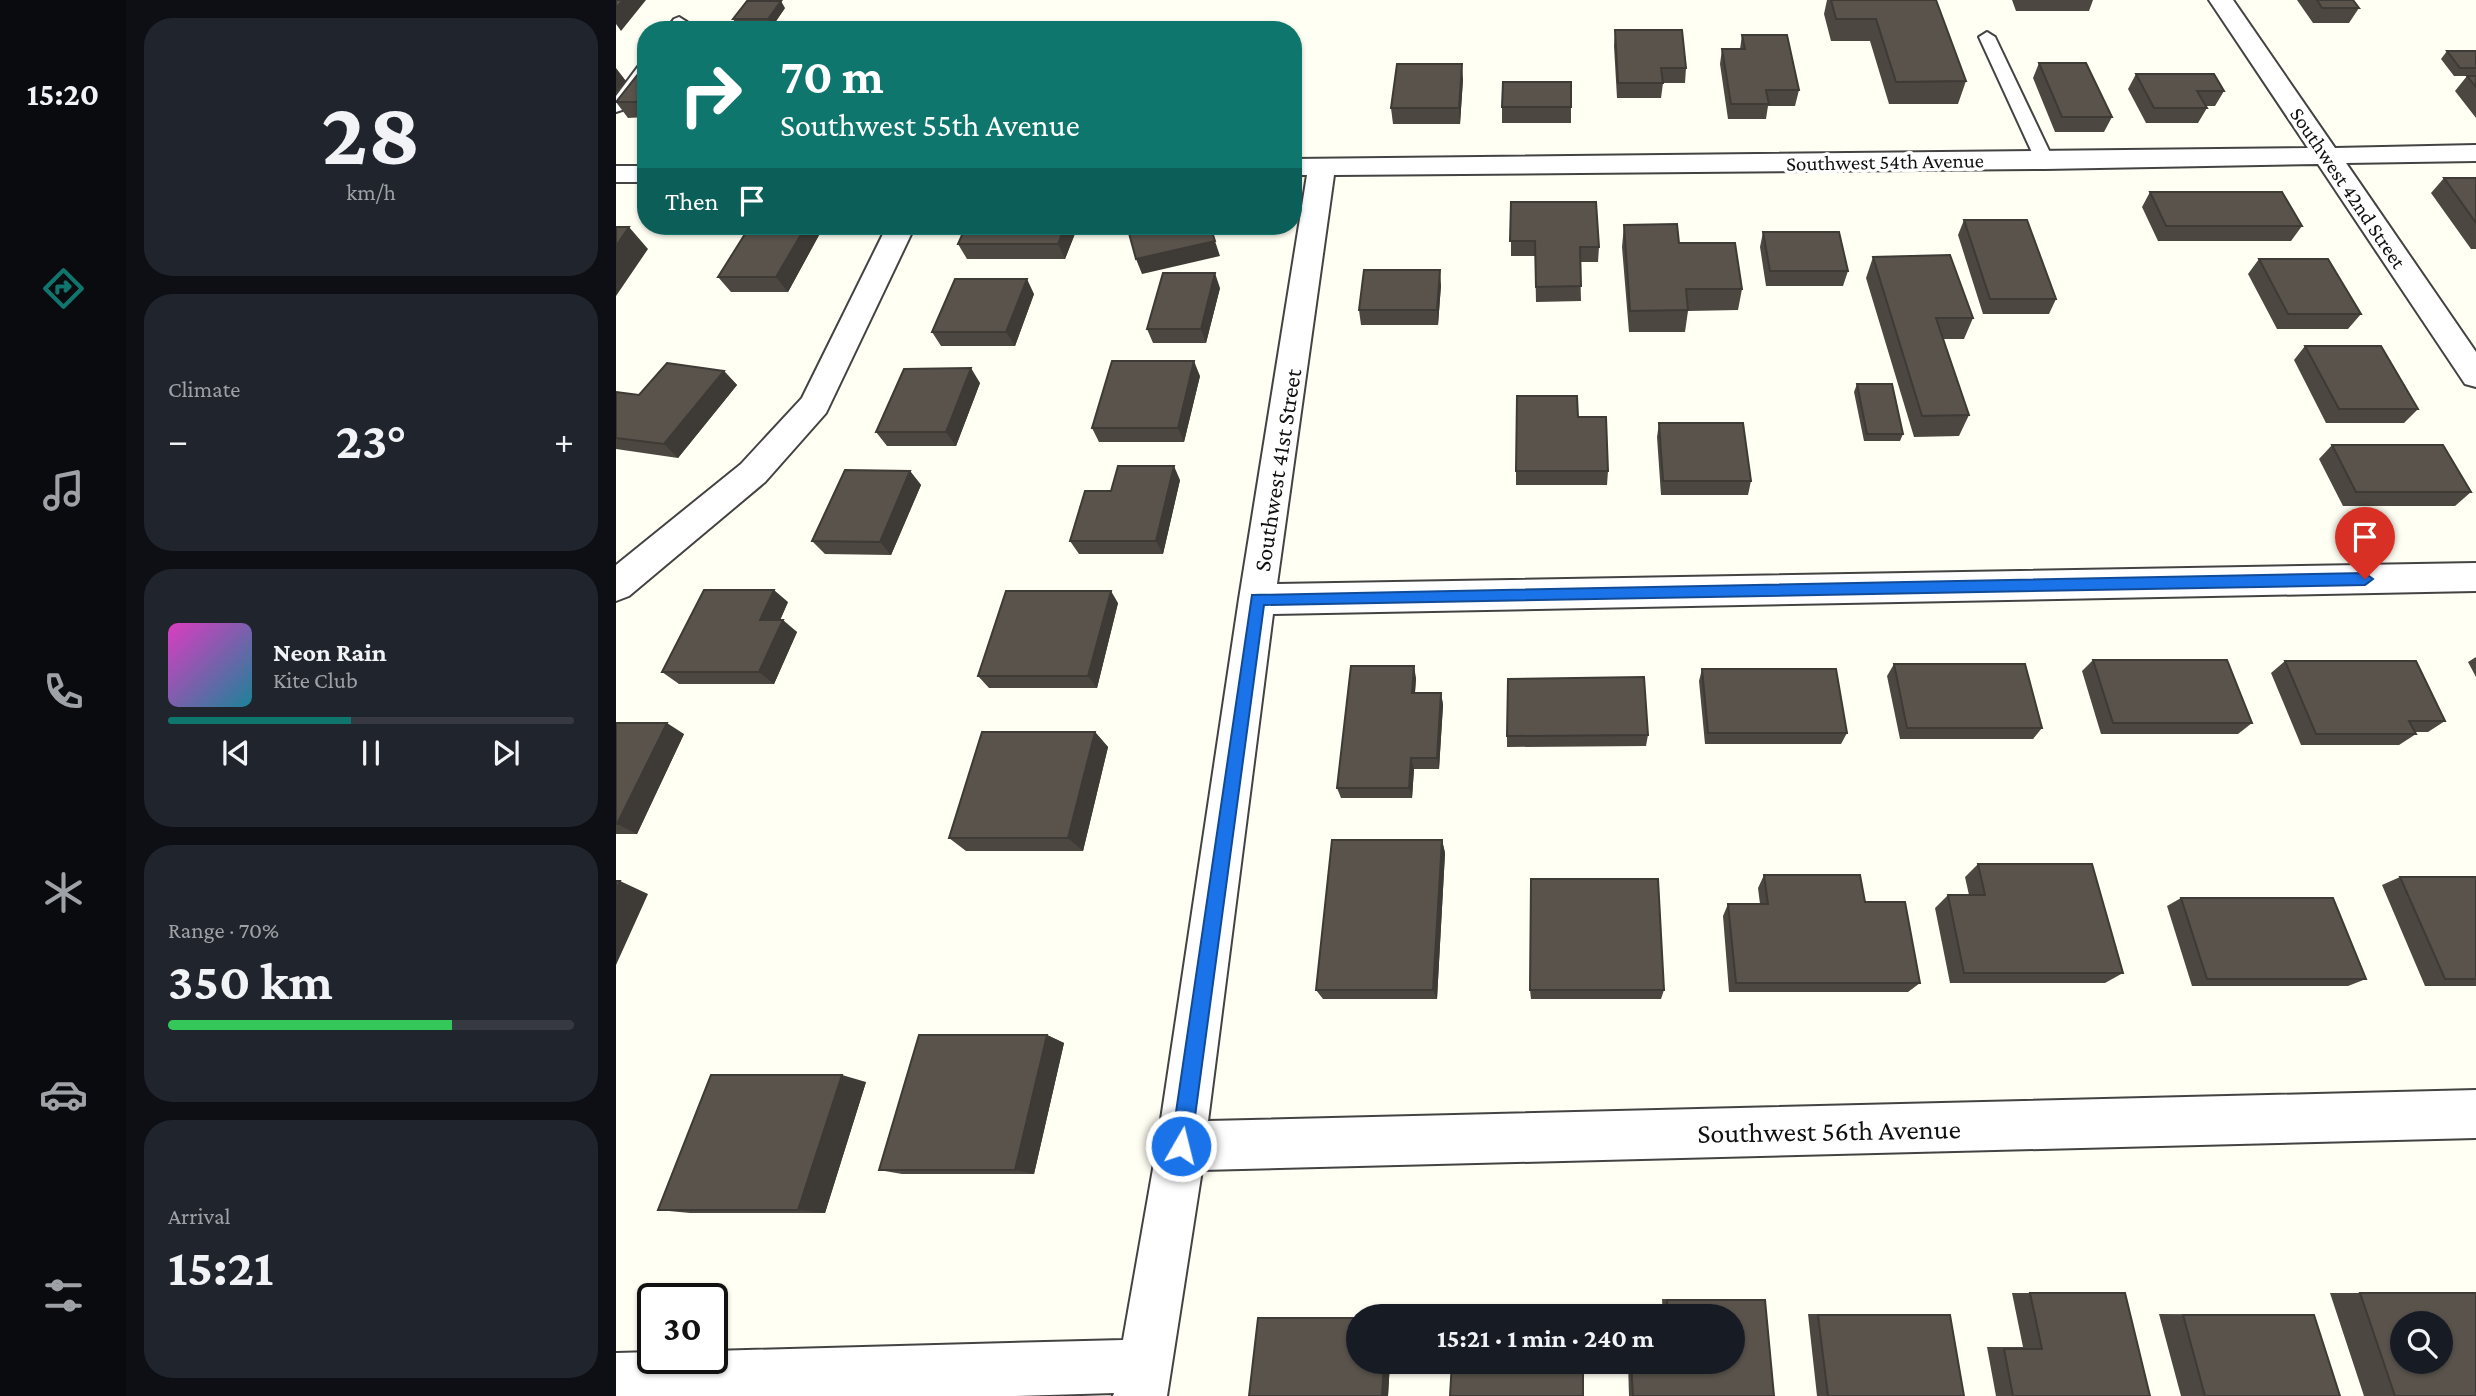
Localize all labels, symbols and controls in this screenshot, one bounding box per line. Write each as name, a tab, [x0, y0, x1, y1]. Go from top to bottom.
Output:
icon: right	[665, 49, 756, 140]
text: 70 m	[780, 49, 884, 104]
text: 15:20	[27, 76, 99, 112]
text: 28	[321, 82, 421, 184]
street label: Southwest 42nd Street	[2285, 103, 2411, 274]
text: Southwest 55th Avenue	[780, 107, 1080, 143]
street label: Southwest 54th Avenue	[1786, 148, 1984, 176]
text: km/h	[346, 179, 396, 205]
icon: arrive	[733, 182, 771, 220]
text: Then	[665, 187, 719, 216]
icon: directions	[39, 264, 88, 313]
street label: Southwest 41st Street	[1248, 366, 1307, 573]
text: Climate	[168, 376, 240, 402]
text: 23°	[335, 411, 407, 469]
text: −	[168, 419, 188, 461]
text: +	[554, 419, 574, 461]
icon: music	[39, 466, 88, 515]
pin	[2335, 507, 2395, 579]
icon: arrive	[2346, 518, 2384, 556]
text: Neon Rain	[273, 638, 387, 667]
icon: phone	[39, 667, 88, 716]
text: Kite Club	[273, 667, 358, 693]
icon: previous	[217, 734, 255, 772]
icon: pause	[352, 734, 390, 772]
icon: next	[487, 734, 525, 772]
icon: climate	[39, 868, 88, 917]
text: Range · 70%	[168, 917, 279, 943]
text: 350 km	[168, 952, 333, 1010]
icon: car	[39, 1070, 88, 1119]
position arrow	[1144, 1109, 1218, 1183]
street label: Southwest 56th Avenue	[1697, 1113, 1961, 1149]
text: Arrival	[168, 1203, 231, 1229]
text: 15:21	[168, 1238, 273, 1296]
icon: filters	[39, 1271, 88, 1320]
speed limit sign: 30	[637, 1283, 728, 1374]
map controls	[2390, 1311, 2453, 1374]
button: search	[2390, 1311, 2453, 1374]
text: 15:21 · 1 min · 240 m	[1437, 1324, 1654, 1353]

